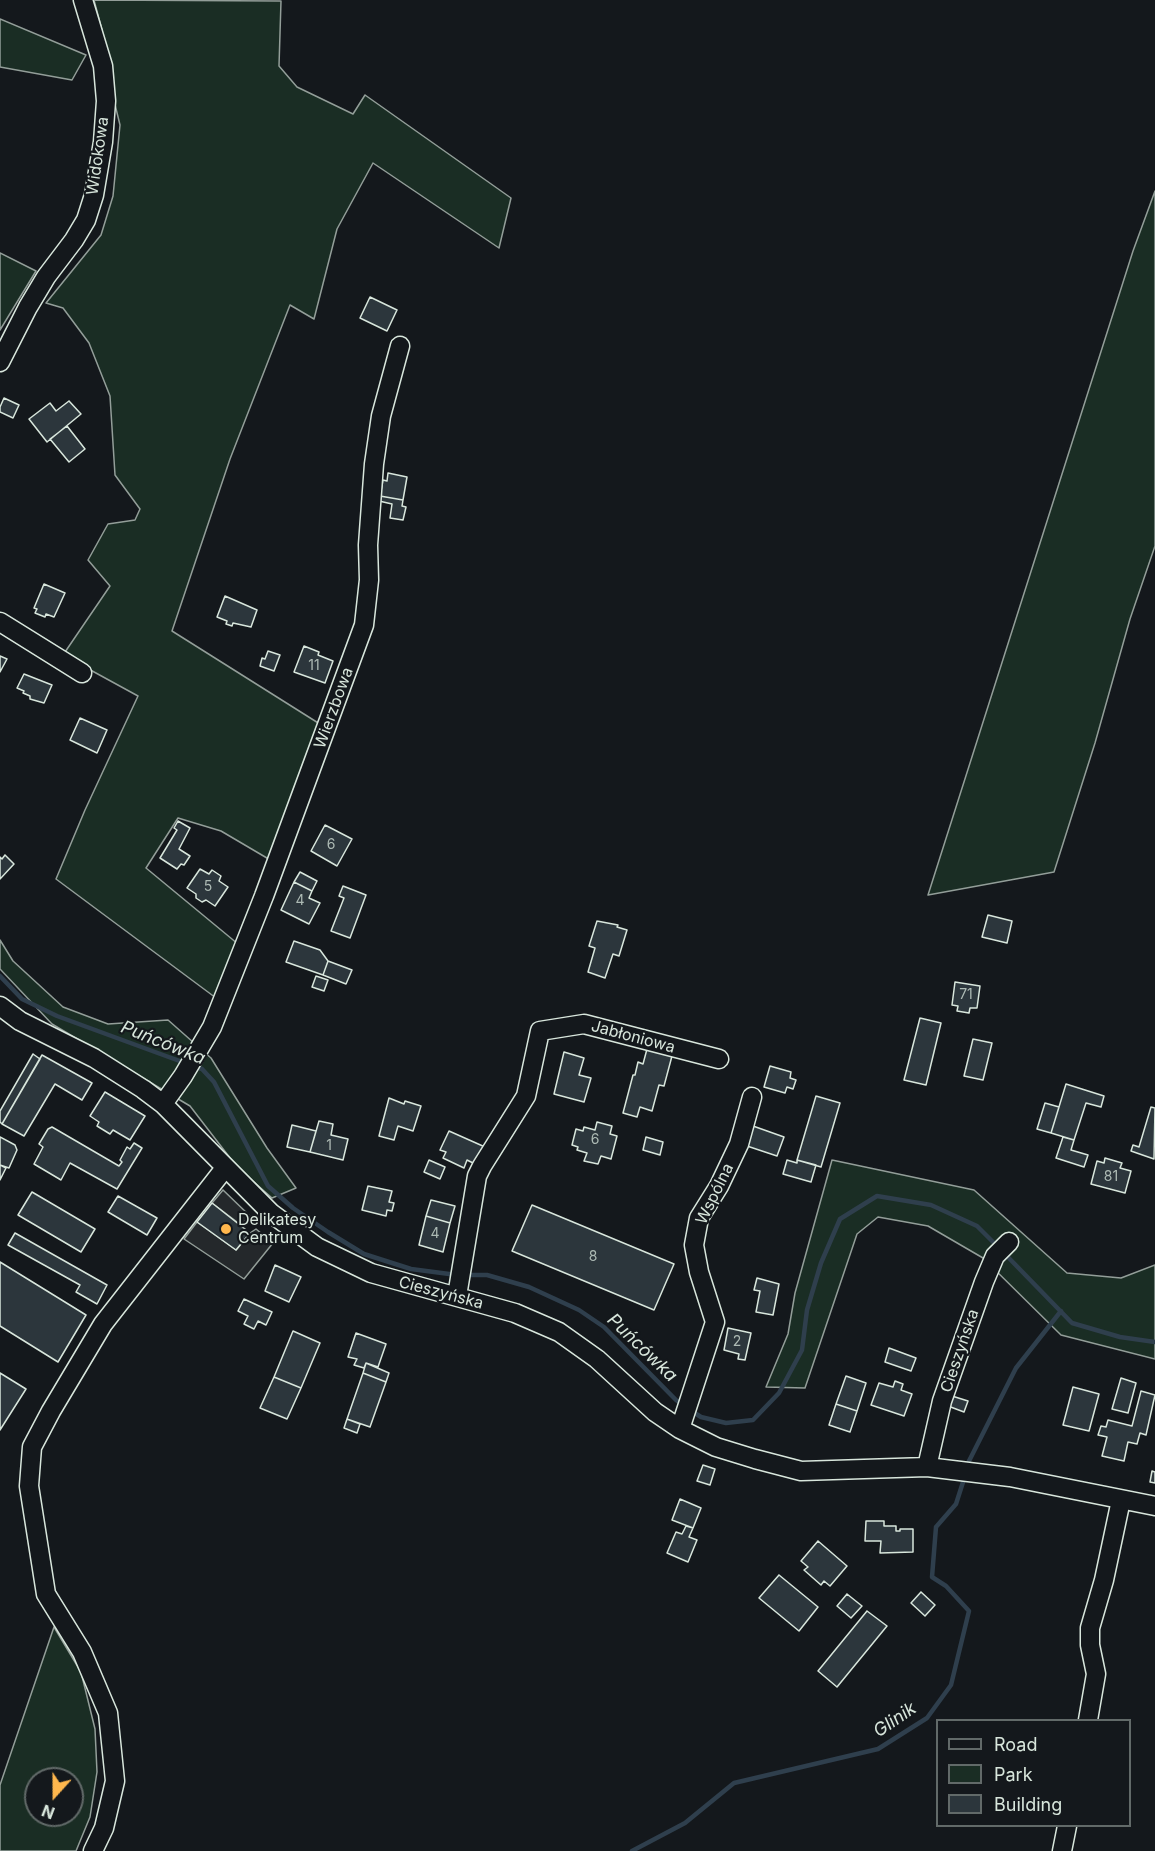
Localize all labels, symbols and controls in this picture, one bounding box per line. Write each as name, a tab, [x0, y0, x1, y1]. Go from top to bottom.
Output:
street label: Widokowa	[83, 116, 113, 196]
house number: 11	[308, 658, 320, 674]
street label: Wierzbowa	[310, 665, 358, 751]
house number: 6	[327, 837, 335, 853]
house number: 5	[204, 879, 212, 895]
house number: 4	[295, 893, 305, 909]
house number: 71	[959, 987, 973, 1003]
water label: Puńcówka	[118, 1016, 208, 1070]
street label: Jabłoniowa	[589, 1017, 677, 1057]
house number: 6	[591, 1132, 599, 1148]
house number: 1	[326, 1138, 332, 1154]
street label: Wspólna	[692, 1160, 738, 1228]
house number: 81	[1104, 1169, 1118, 1185]
place label: Delikatesy Centrum	[238, 1210, 316, 1248]
marker: Delikatesy Centrum	[219, 1222, 233, 1236]
house number: 4	[430, 1226, 440, 1242]
house number: 8	[589, 1249, 597, 1265]
street label: Cieszyńska	[397, 1272, 485, 1314]
street label: Cieszyńska	[937, 1307, 983, 1395]
water label: Puńcówka	[603, 1309, 681, 1387]
house number: 2	[733, 1334, 741, 1350]
water label: Glinik	[869, 1698, 921, 1742]
legend	[936, 1719, 1131, 1827]
text: Road	[994, 1734, 1037, 1755]
text: Park	[994, 1764, 1033, 1785]
north arrow	[24, 1767, 84, 1827]
text: Building	[994, 1794, 1062, 1815]
text: N	[39, 1800, 58, 1823]

